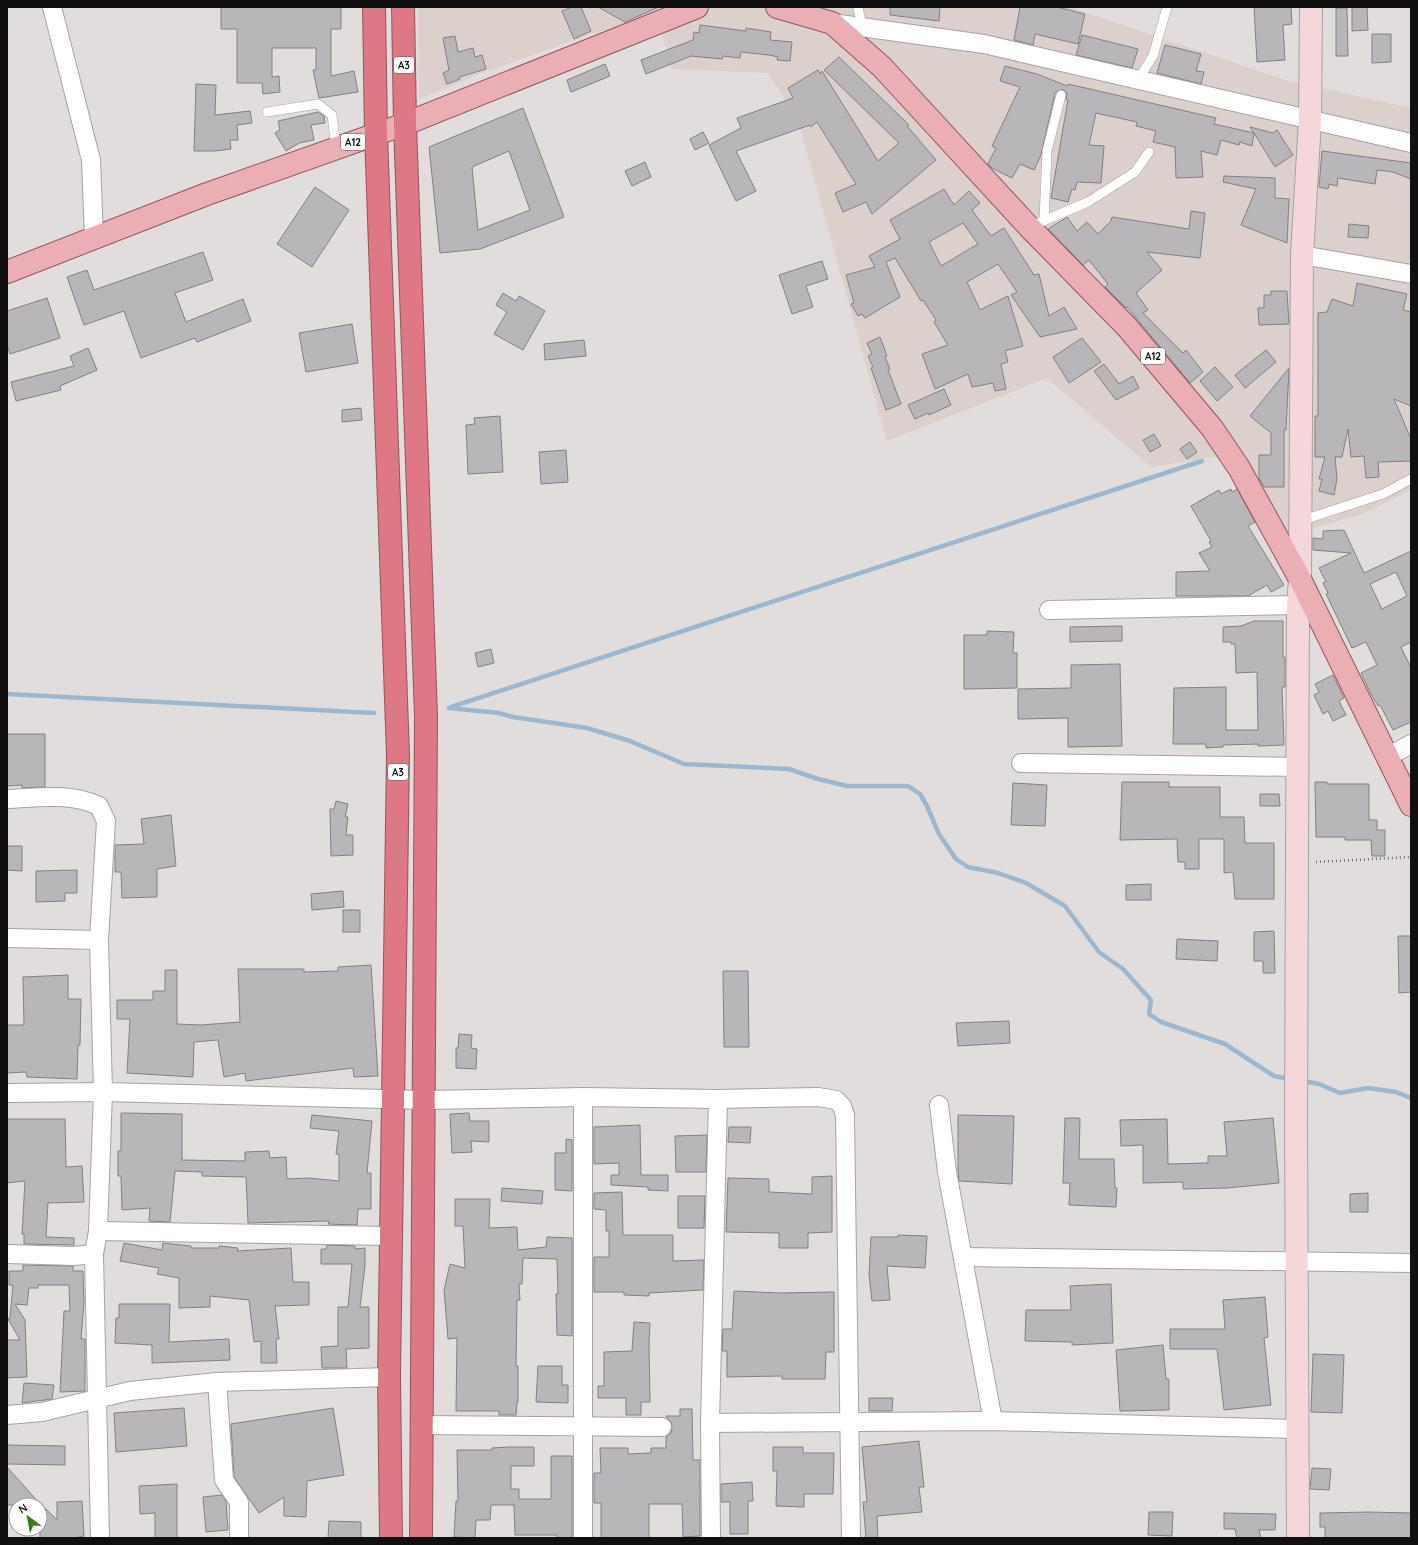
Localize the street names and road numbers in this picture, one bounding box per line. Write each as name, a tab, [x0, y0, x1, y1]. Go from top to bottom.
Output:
road number: A3	[394, 57, 414, 73]
road number: A12	[341, 134, 365, 150]
road number: A12	[1141, 348, 1165, 364]
road number: A3	[388, 764, 408, 780]

